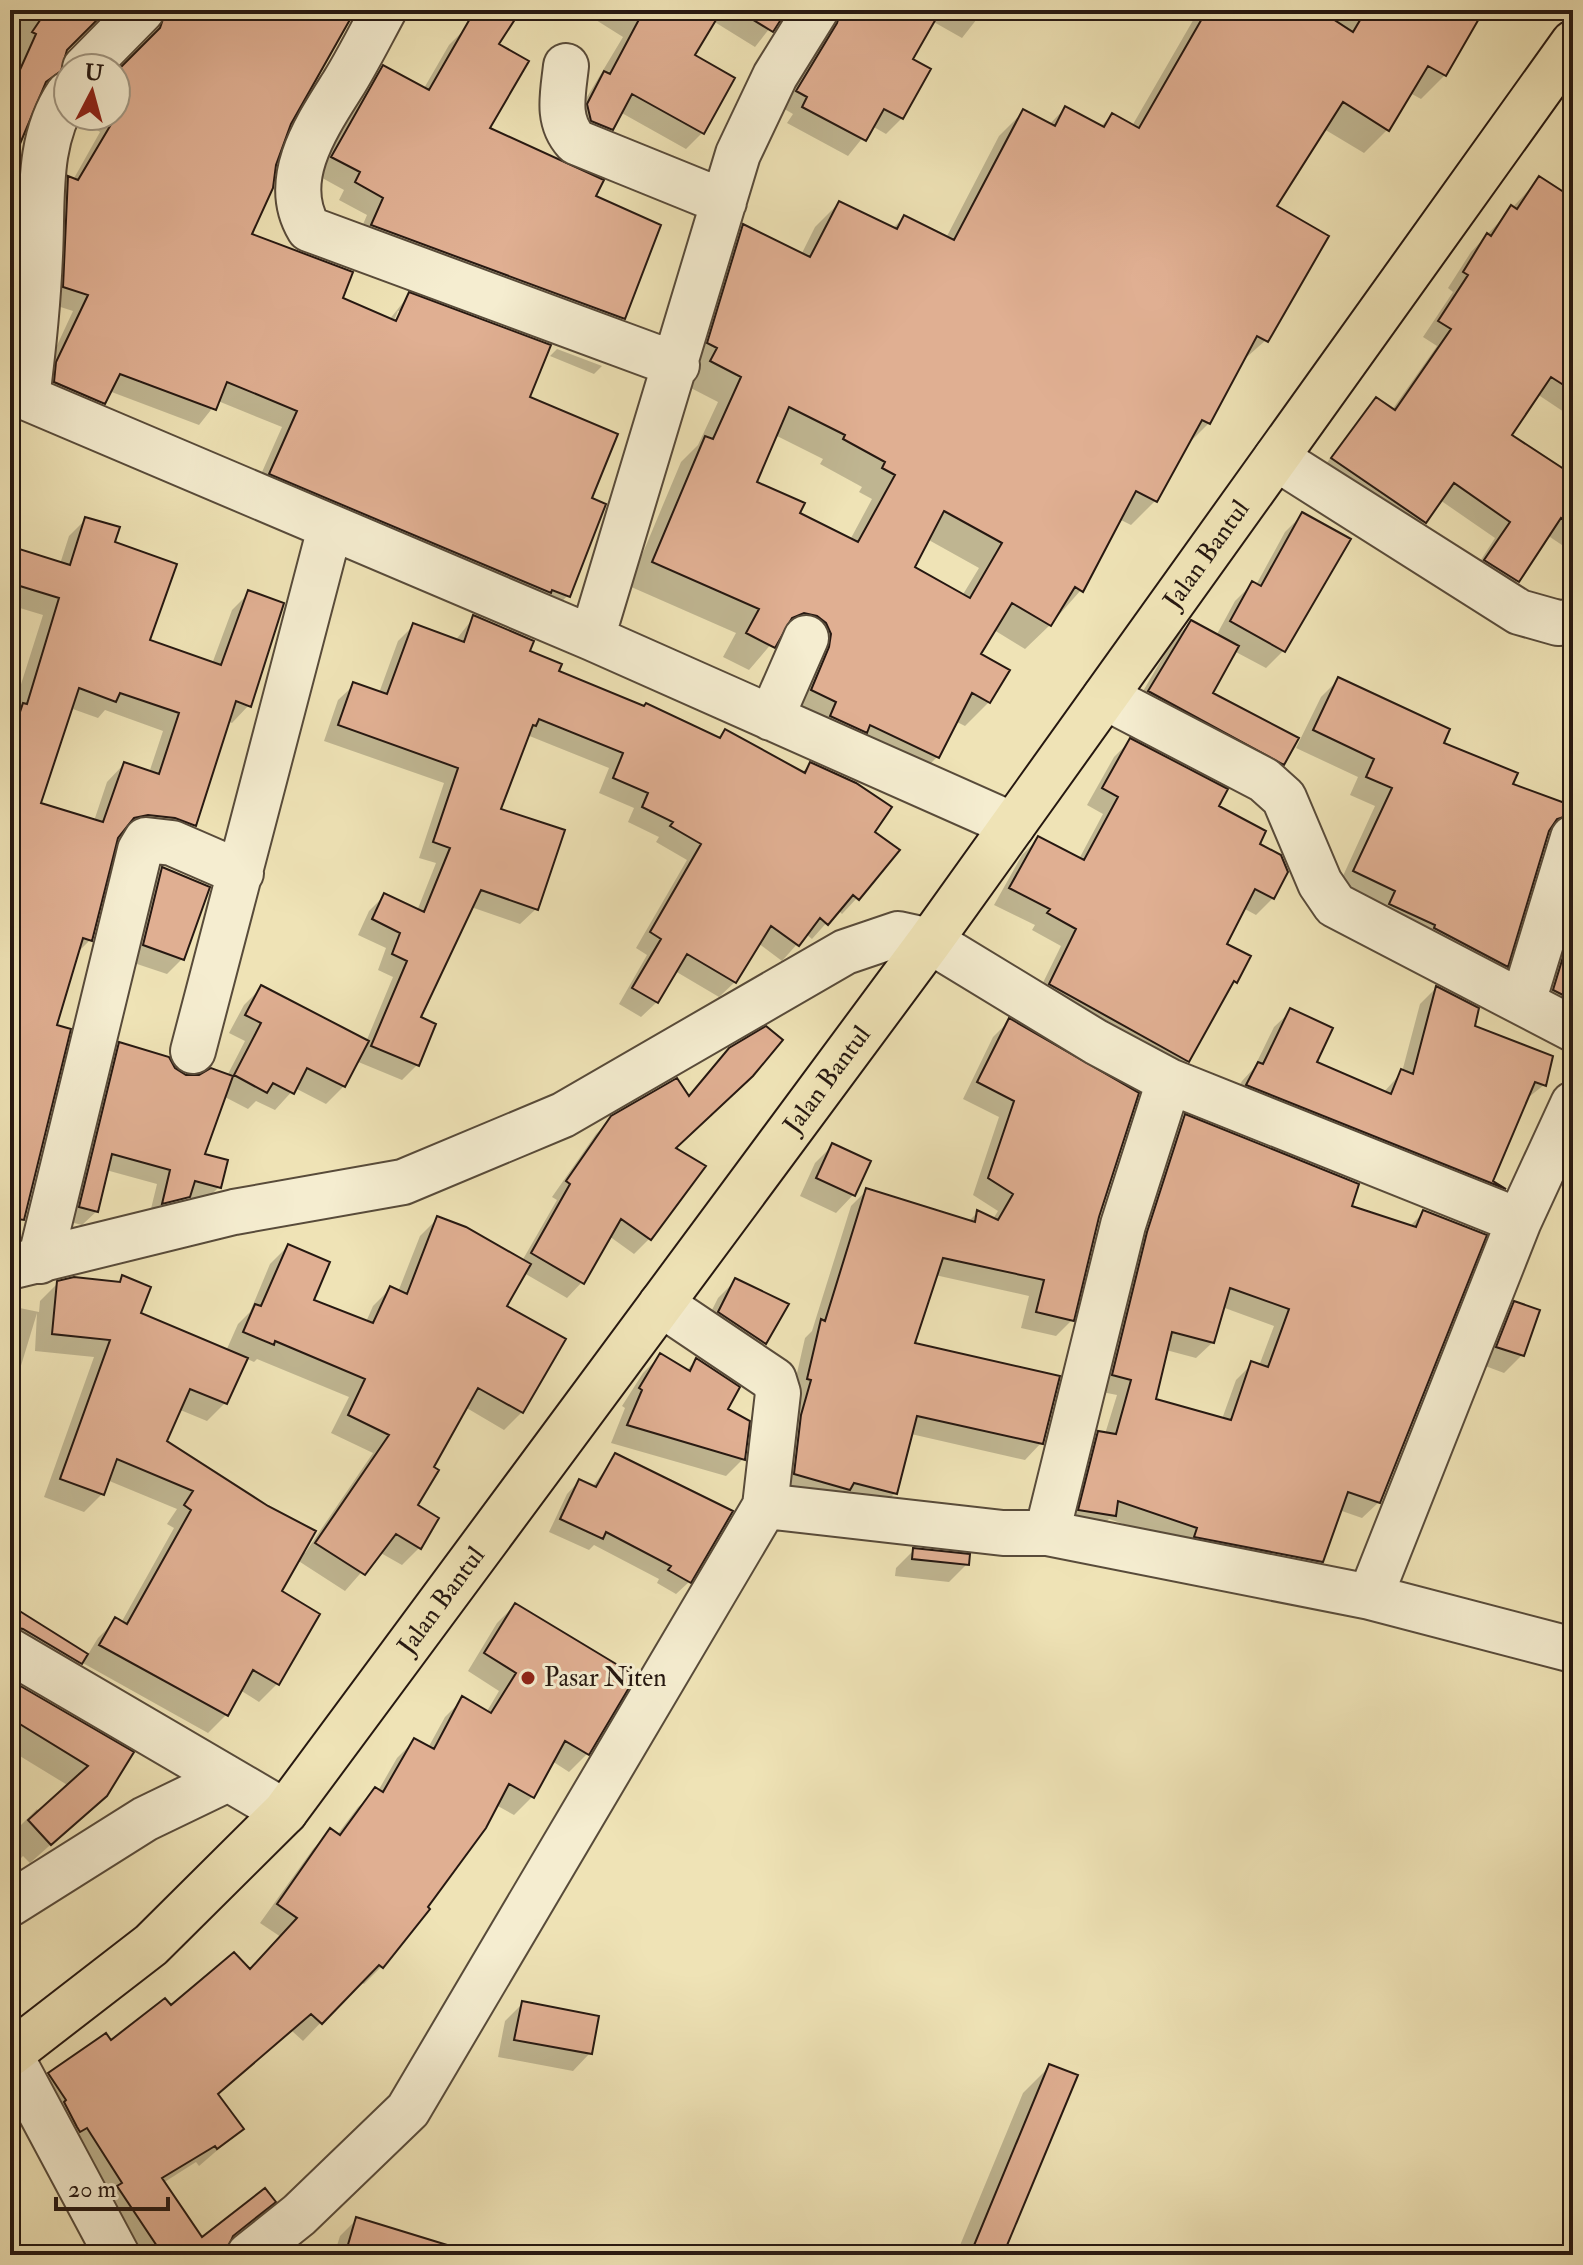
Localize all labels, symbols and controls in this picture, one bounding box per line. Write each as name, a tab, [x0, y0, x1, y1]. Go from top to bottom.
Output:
north arrow	[52, 52, 132, 132]
text: U	[83, 58, 105, 88]
street label: Jalan Bantul	[1156, 494, 1257, 616]
street label: Jalan Bantul	[776, 1019, 878, 1141]
street label: Jalan Bantul	[390, 1540, 492, 1662]
place label: Pasar Niten	[544, 1662, 667, 1694]
marker: Pasar Niten	[519, 1669, 537, 1687]
scale bar	[56, 2161, 168, 2211]
text: 20 m	[68, 2174, 117, 2205]

